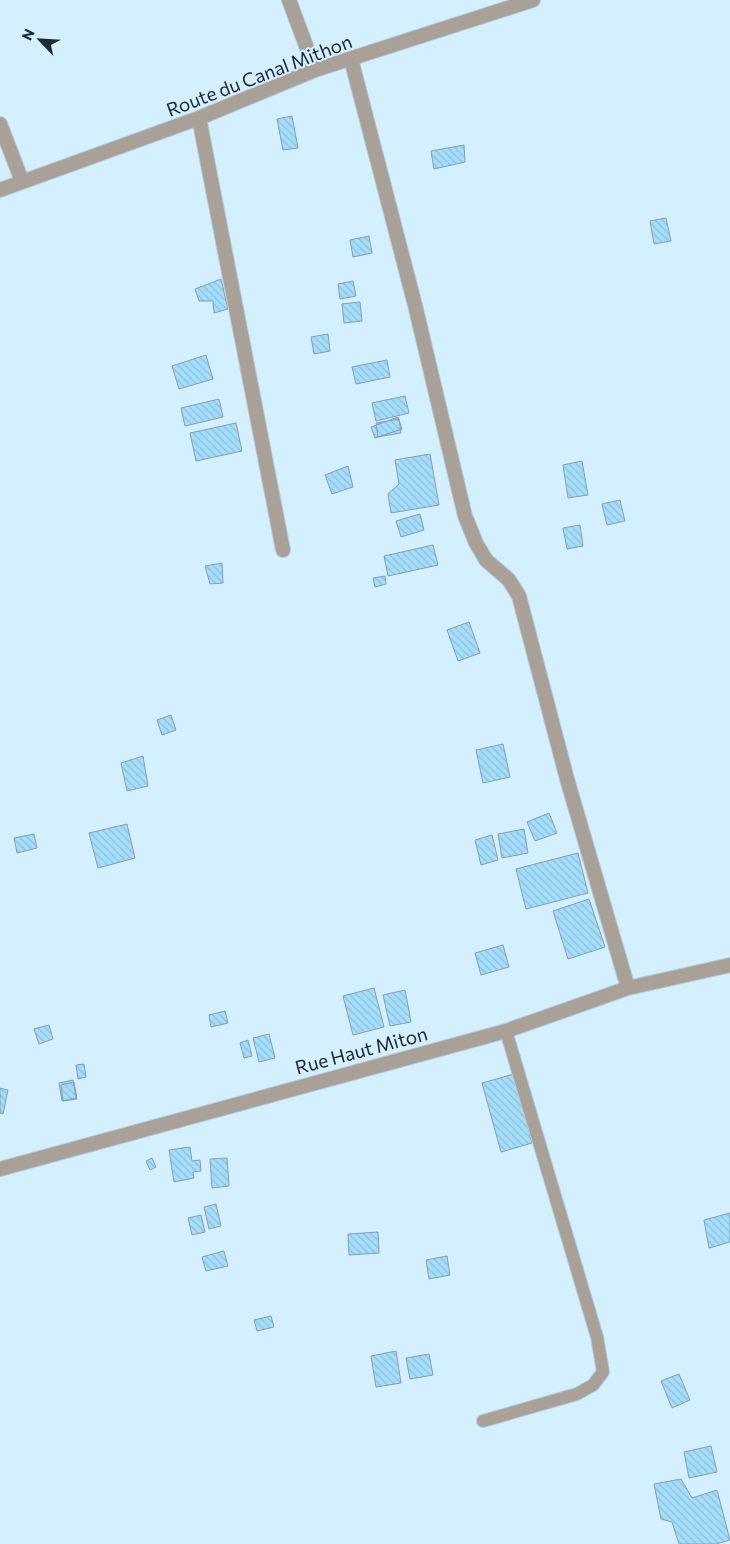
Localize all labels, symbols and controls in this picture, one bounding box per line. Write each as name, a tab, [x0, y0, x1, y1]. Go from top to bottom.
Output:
north arrow	[15, 15, 65, 65]
text: N	[18, 26, 38, 43]
street label: Route du Canal Mithon	[163, 29, 355, 121]
street label: Rue Haut Miton	[292, 1021, 430, 1079]

